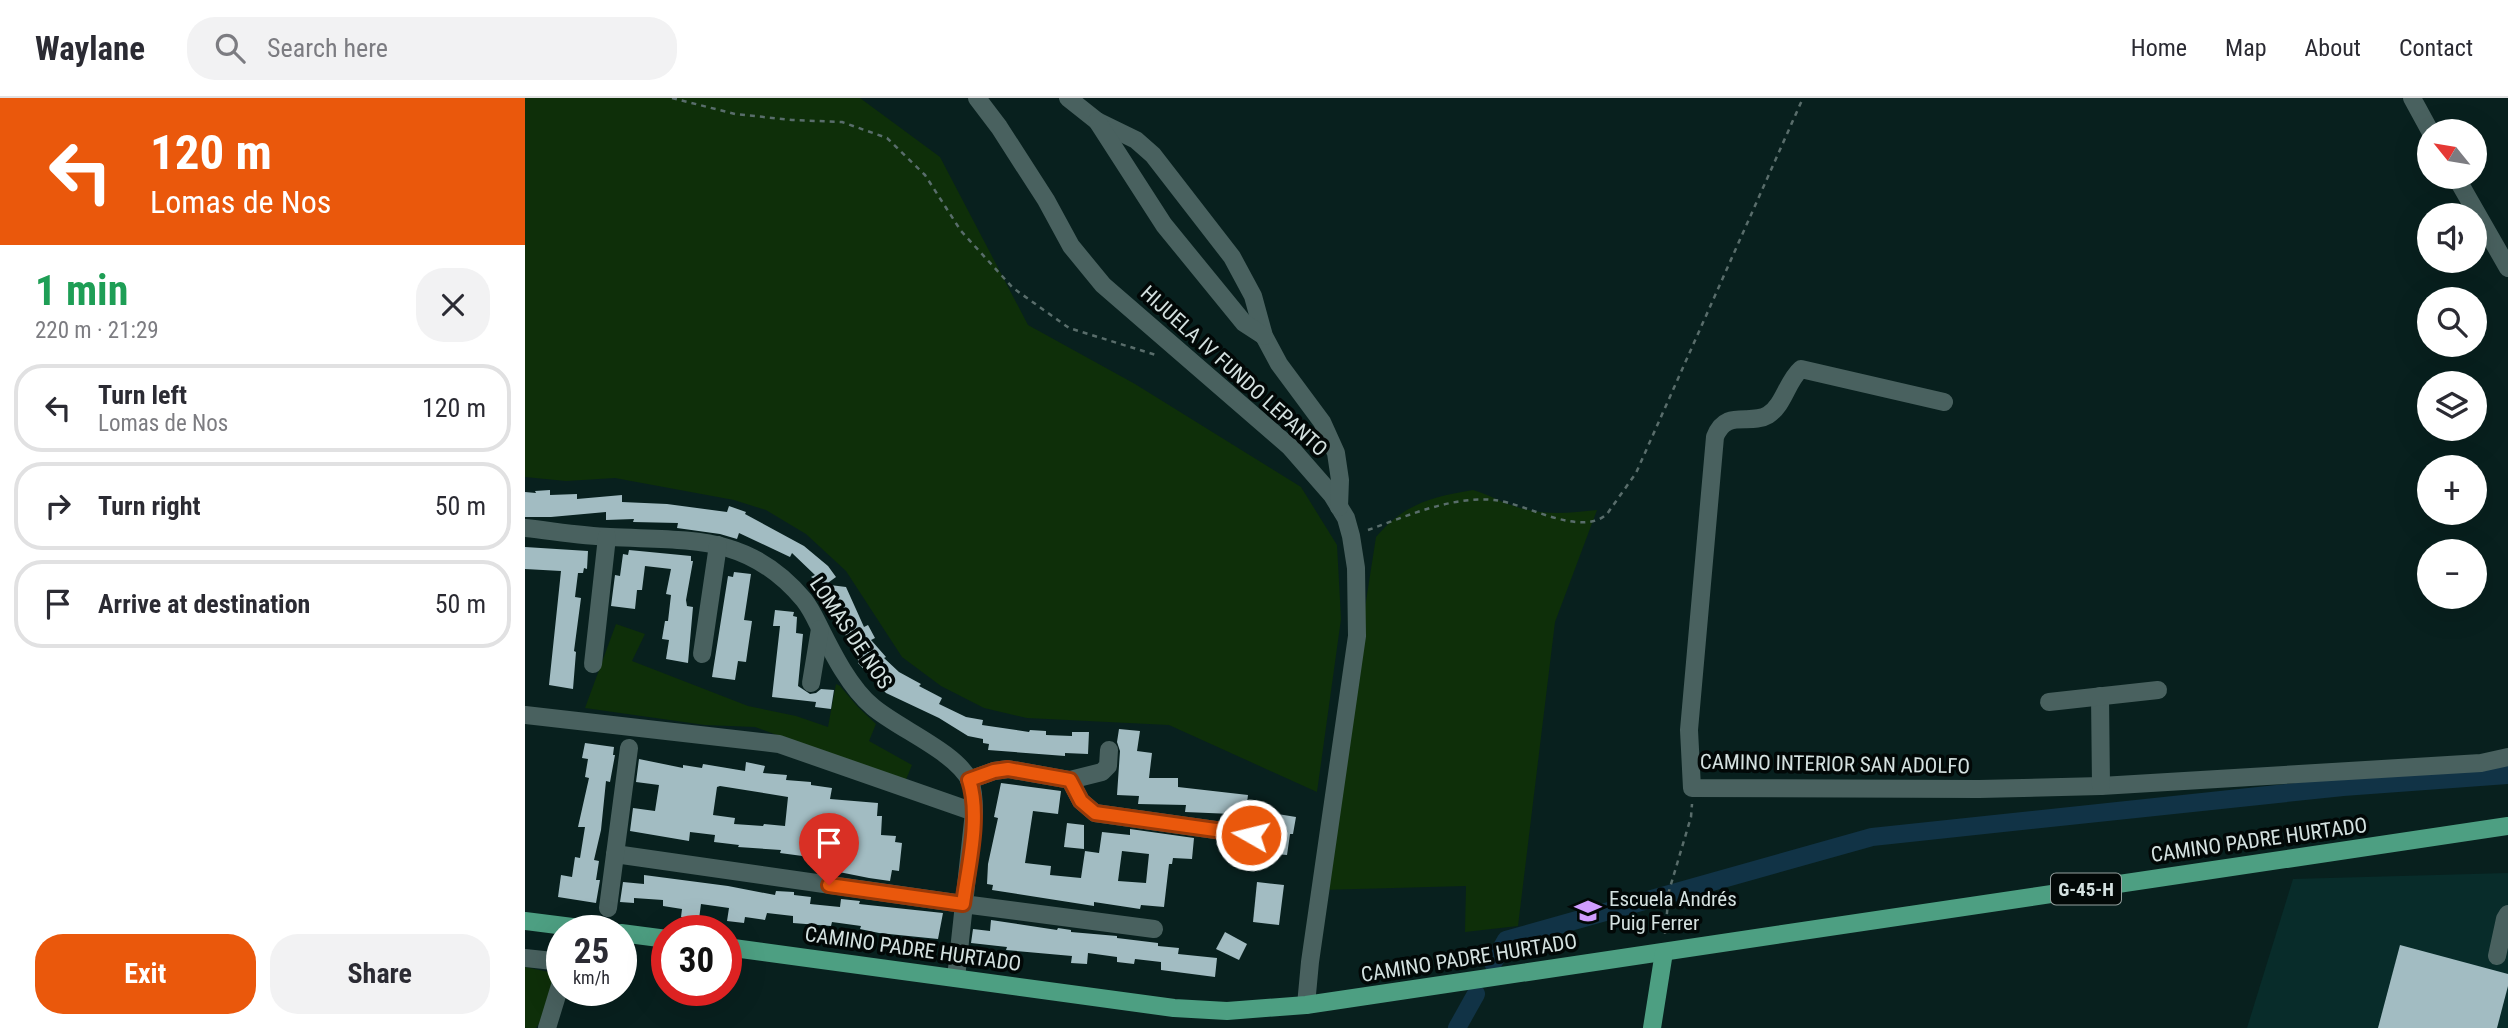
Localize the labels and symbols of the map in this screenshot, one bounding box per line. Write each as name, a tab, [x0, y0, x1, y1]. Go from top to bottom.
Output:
north arrow	[2417, 119, 2487, 189]
street label: HIJUELA IV FUNDO LEPANTO	[1136, 281, 1332, 461]
street label: LOMAS DE NOS	[805, 573, 897, 694]
street label: CAMINO INTERIOR SAN ADOLFO	[1700, 750, 1970, 778]
position arrow	[1214, 798, 1288, 872]
pin	[799, 813, 859, 885]
street label: CAMINO PADRE HURTADO	[2149, 813, 2369, 867]
road number: G-45-H	[2051, 874, 2121, 904]
place label: Escuela Andrés Puig Ferrer	[1609, 887, 1737, 935]
school or university icon: Escuela Andrés Puig Ferrer	[1573, 896, 1603, 926]
speed limit sign: 30	[651, 915, 742, 1006]
street label: CAMINO PADRE HURTADO	[803, 922, 1023, 976]
street label: CAMINO PADRE HURTADO	[1359, 929, 1579, 987]

